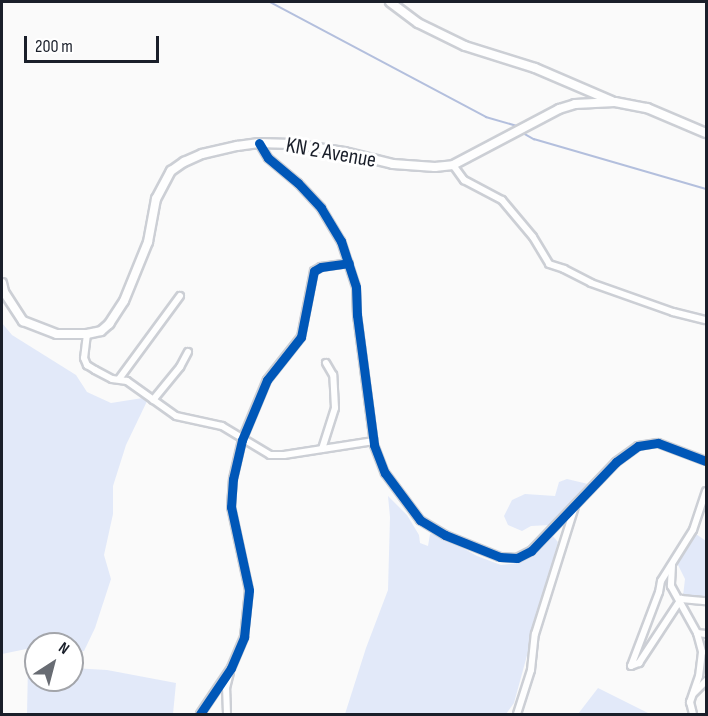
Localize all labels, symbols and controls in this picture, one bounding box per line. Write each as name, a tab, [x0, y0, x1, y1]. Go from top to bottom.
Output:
scale bar	[27, 24, 162, 62]
text: 200 m	[35, 36, 73, 57]
street label: KN 2 Avenue	[284, 132, 378, 174]
north arrow	[24, 632, 84, 692]
text: N	[55, 638, 73, 659]

